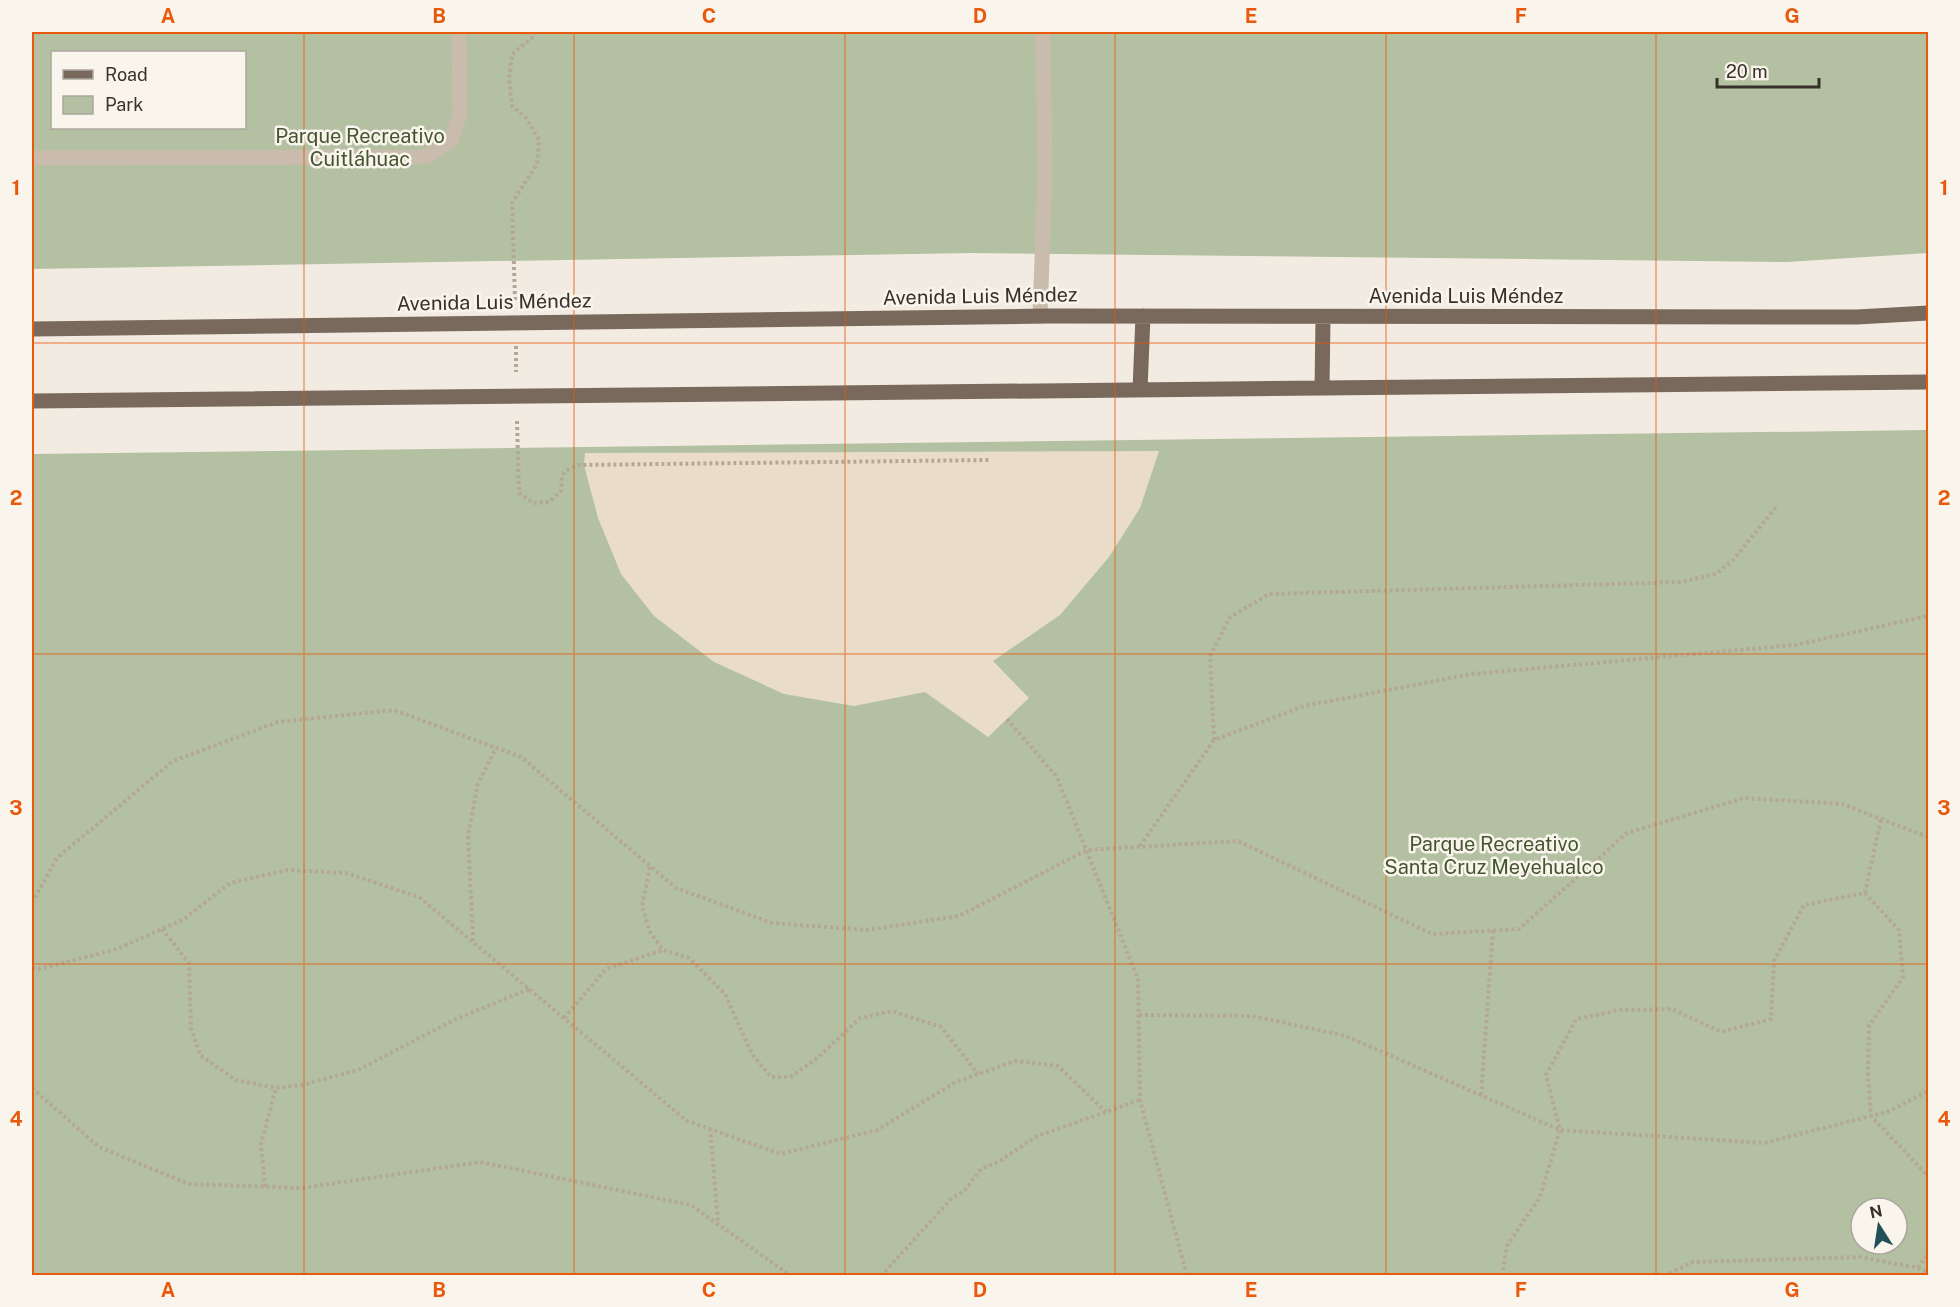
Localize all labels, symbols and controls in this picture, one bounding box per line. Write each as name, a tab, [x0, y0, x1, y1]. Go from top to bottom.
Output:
text: A	[161, 4, 175, 28]
text: B	[432, 4, 446, 28]
text: C	[702, 4, 716, 28]
text: D	[973, 4, 987, 28]
text: E	[1245, 4, 1257, 28]
text: F	[1515, 4, 1527, 28]
text: G	[1784, 4, 1800, 28]
legend	[51, 51, 246, 129]
scale bar	[1717, 51, 1819, 89]
text: 20 m	[1726, 61, 1768, 82]
text: Road	[105, 64, 148, 85]
text: Park	[105, 94, 143, 115]
park label: Parque Recreativo Cuitláhuac	[275, 124, 445, 171]
text: 1	[12, 176, 20, 200]
text: 1	[1940, 176, 1948, 200]
street label: Avenida Luis Méndez	[882, 282, 1078, 310]
street label: Avenida Luis Méndez	[1369, 284, 1563, 308]
street label: Avenida Luis Méndez	[396, 288, 592, 316]
text: 2	[10, 486, 22, 510]
text: 2	[1938, 486, 1950, 510]
text: 3	[9, 796, 23, 820]
text: 3	[1937, 796, 1951, 820]
park label: Parque Recreativo Santa Cruz Meyehualco	[1384, 832, 1604, 879]
text: 4	[9, 1107, 23, 1131]
text: 4	[1937, 1107, 1951, 1131]
north arrow	[1849, 1196, 1909, 1256]
text: N	[1868, 1201, 1884, 1222]
text: A	[161, 1278, 175, 1302]
text: B	[432, 1278, 446, 1302]
text: C	[702, 1278, 716, 1302]
text: D	[973, 1278, 987, 1302]
text: E	[1245, 1278, 1257, 1302]
text: F	[1515, 1278, 1527, 1302]
text: G	[1784, 1278, 1800, 1302]

